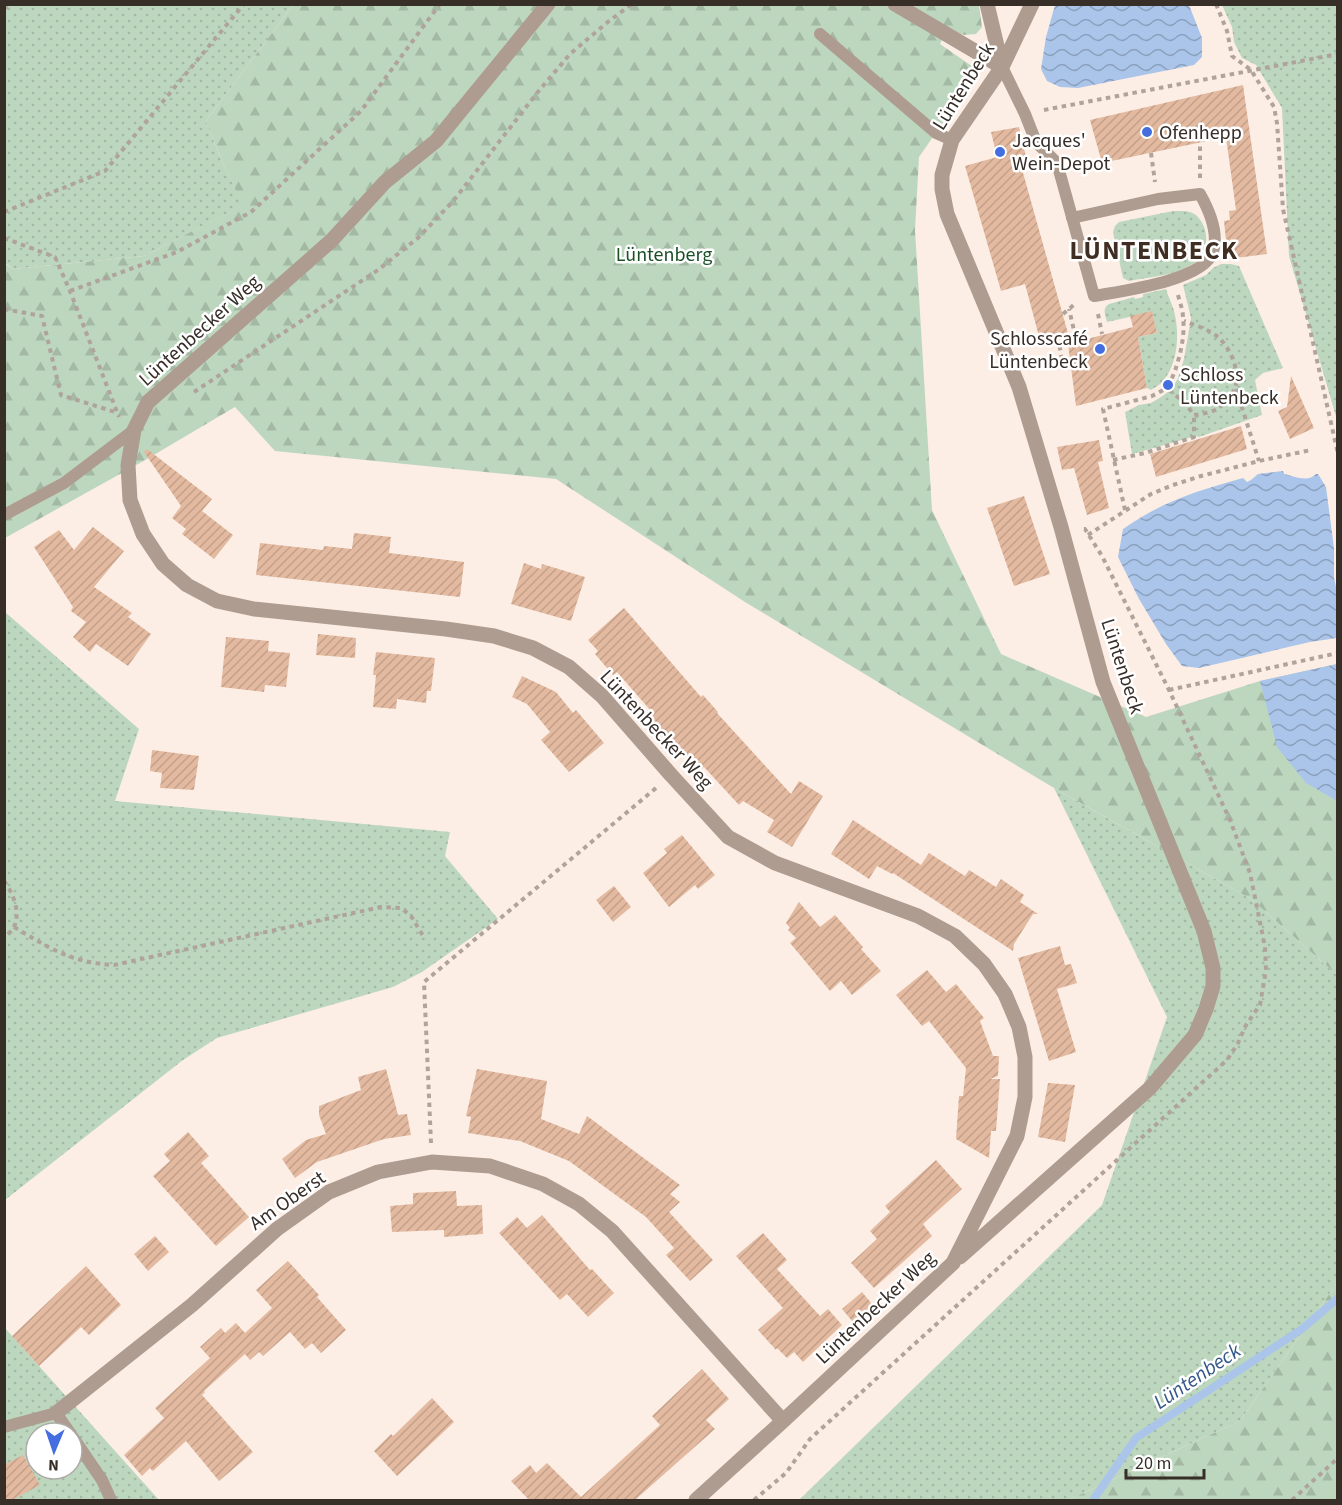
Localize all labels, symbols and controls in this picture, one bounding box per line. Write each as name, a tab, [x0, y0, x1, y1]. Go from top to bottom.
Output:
street label: Lüntenbeck	[926, 37, 1002, 136]
place label: Ofenhepp	[1159, 119, 1242, 147]
marker: Ofenhepp	[1140, 125, 1154, 139]
place label: Jacques' Wein-Depot	[1012, 127, 1111, 178]
marker: Jacques' Wein-Depot	[993, 145, 1007, 159]
district label: LÜNTENBECK	[1069, 232, 1239, 269]
park label: Lüntenberg	[616, 241, 712, 269]
street label: Lüntenbecker Weg	[133, 269, 267, 393]
place label: Schlosscafé Lüntenbeck	[989, 325, 1088, 376]
marker: Schlosscafé Lüntenbeck	[1093, 342, 1107, 356]
place label: Schloss Lüntenbeck	[1180, 361, 1279, 412]
marker: Schloss Lüntenbeck	[1161, 378, 1175, 392]
street label: Lüntenbeck	[1093, 615, 1151, 718]
street label: Lüntenbecker Weg	[593, 664, 719, 796]
street label: Am Oberst	[244, 1164, 332, 1237]
street label: Lüntenbecker Weg	[810, 1245, 942, 1371]
water label: Lüntenbeck	[1147, 1335, 1248, 1416]
north arrow	[24, 1421, 84, 1481]
scale bar	[1126, 1442, 1204, 1480]
text: 20 m	[1135, 1451, 1171, 1476]
text: N	[48, 1454, 59, 1476]

